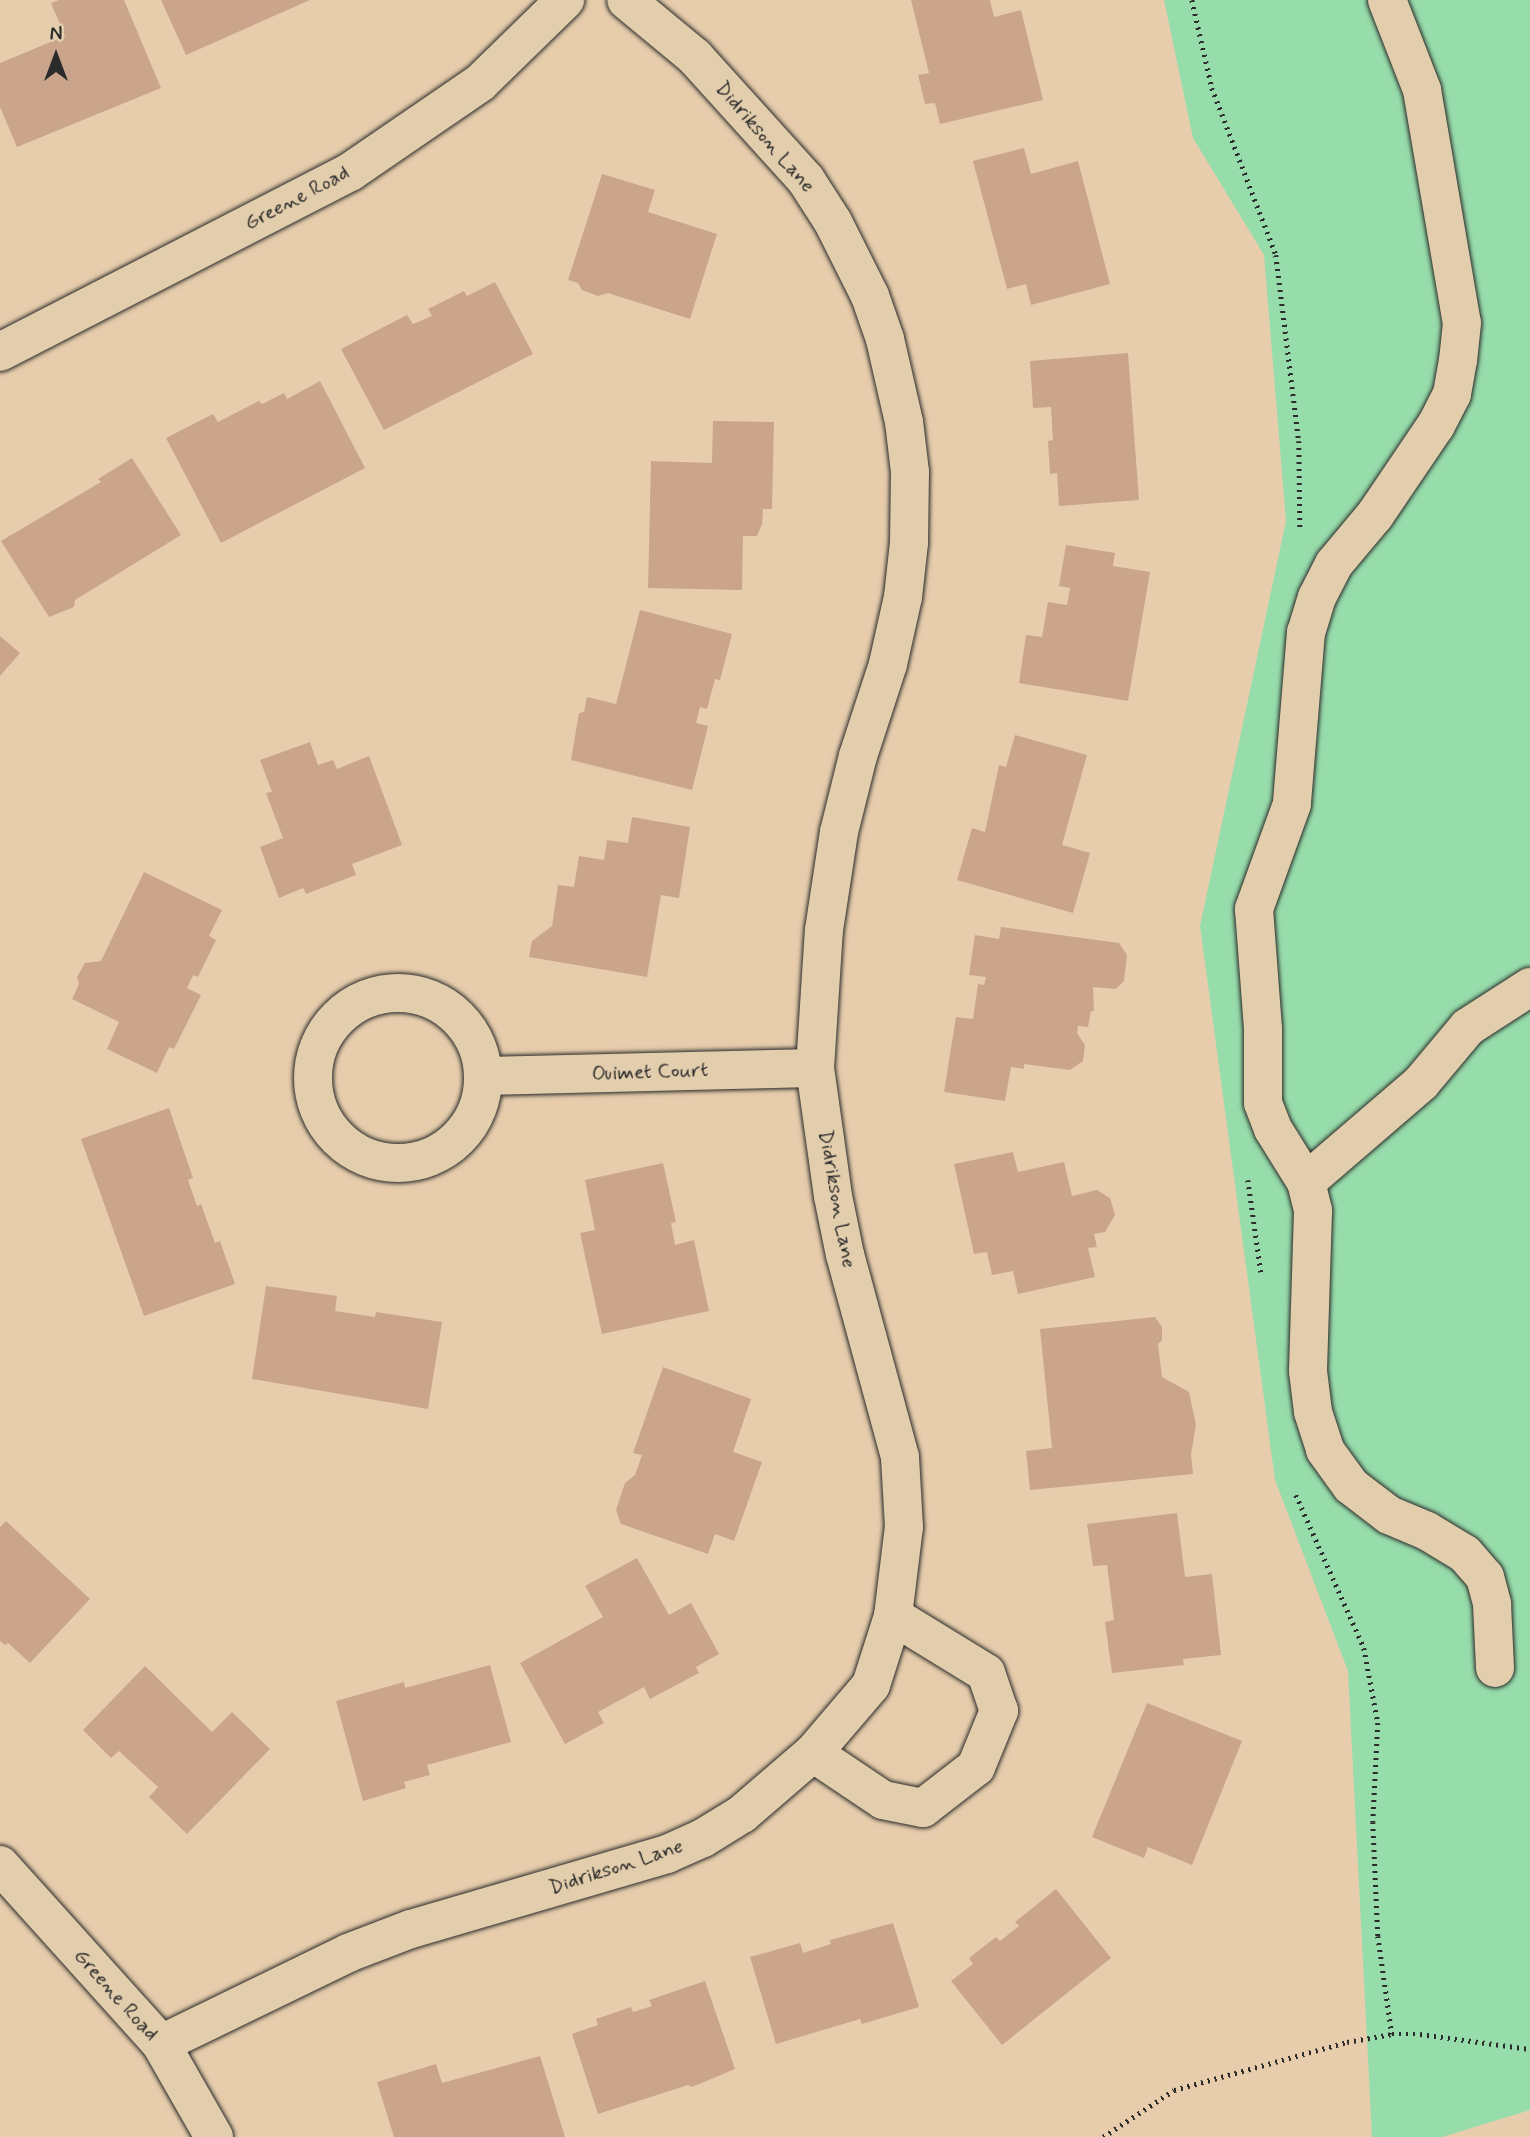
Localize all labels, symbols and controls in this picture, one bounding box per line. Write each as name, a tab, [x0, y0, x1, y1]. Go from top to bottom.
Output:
north arrow	[21, 21, 91, 91]
text: N	[50, 22, 62, 47]
street label: Didrikson Lane	[710, 76, 820, 198]
street label: Greene Road	[240, 160, 354, 236]
street label: Ouimet Court	[592, 1057, 708, 1087]
street label: Didrikson Lane	[812, 1128, 862, 1270]
street label: Didrikson Lane	[546, 1833, 686, 1901]
street label: Greene Road	[68, 1944, 164, 2046]

